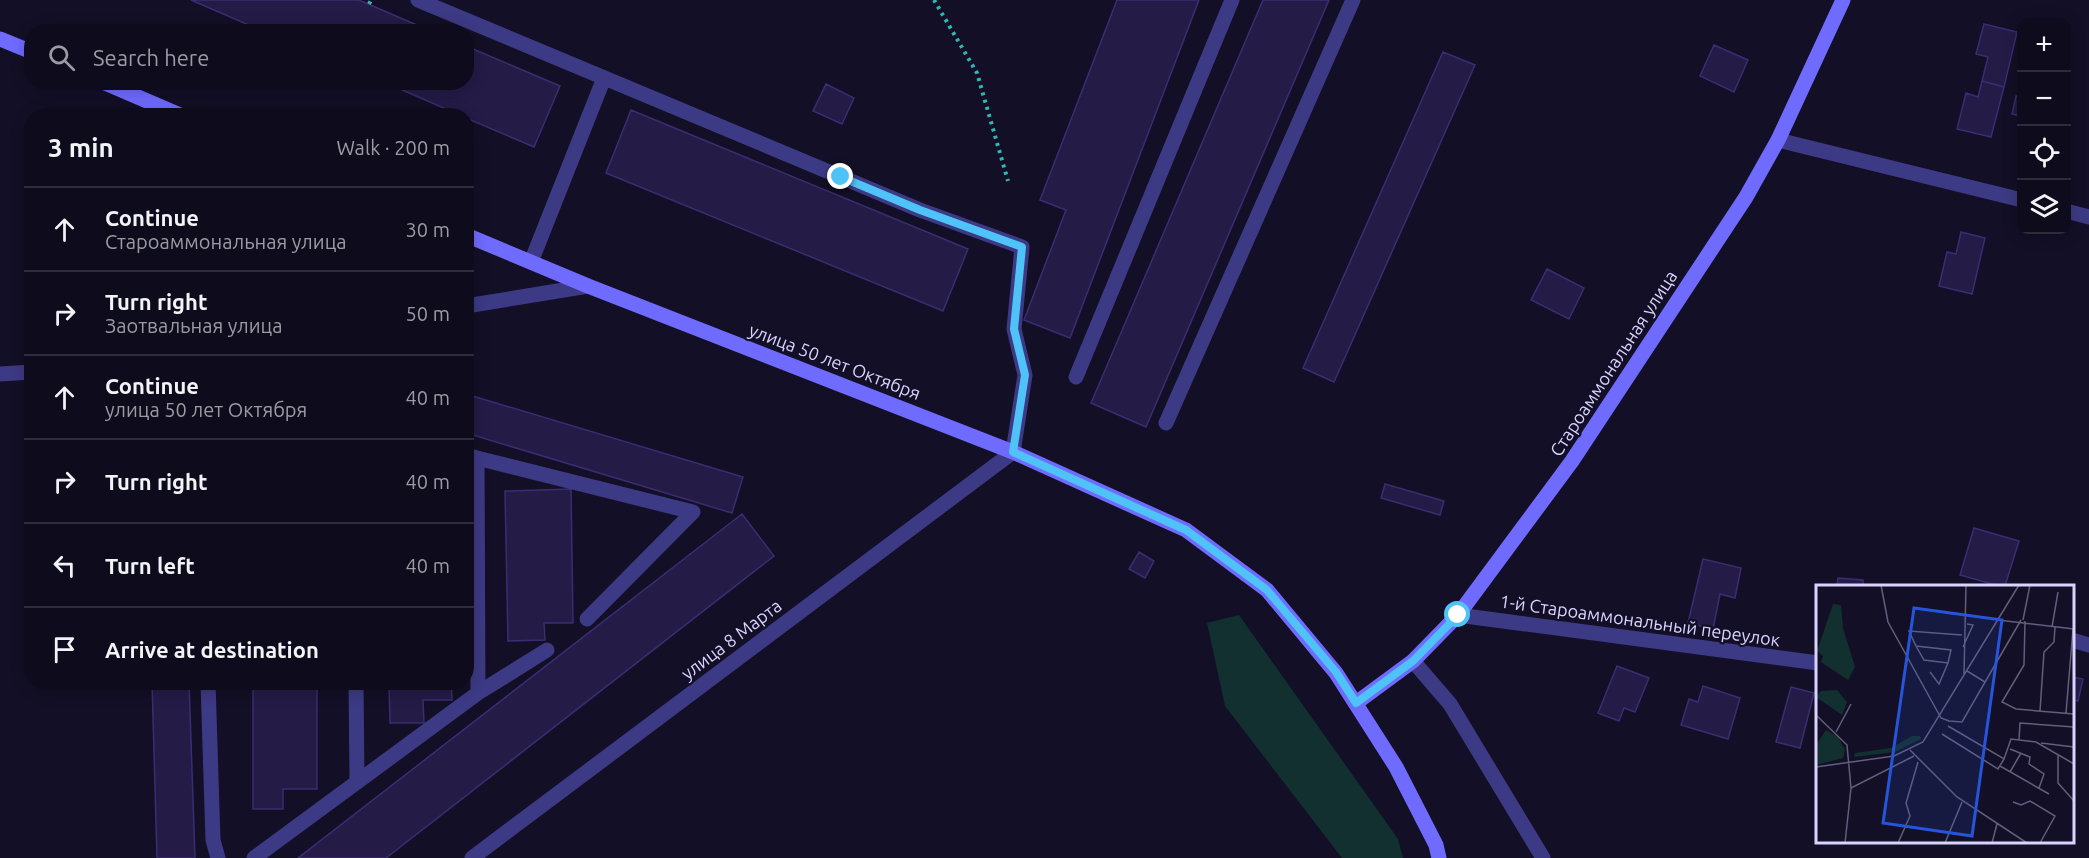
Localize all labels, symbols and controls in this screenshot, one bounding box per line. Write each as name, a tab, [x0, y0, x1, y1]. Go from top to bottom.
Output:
map controls	[2017, 18, 2071, 234]
button: +	[2017, 18, 2071, 72]
search box	[24, 24, 474, 90]
icon: search	[45, 41, 78, 74]
text: Search here	[93, 45, 209, 70]
button: −	[2017, 72, 2071, 126]
button: locate	[2017, 126, 2071, 180]
text: 3 min	[48, 133, 114, 162]
text: Walk · 200 m	[337, 136, 450, 159]
route end	[827, 163, 853, 189]
button: layers	[2017, 180, 2071, 234]
text: Continue	[105, 205, 199, 230]
icon: ahead	[48, 213, 81, 246]
text: 30 m	[406, 218, 450, 241]
text: Староаммональная улица	[105, 230, 347, 253]
street label: Староаммональная улица	[1545, 266, 1681, 460]
text: Turn right	[105, 289, 207, 314]
icon: right	[48, 297, 81, 330]
text: 50 m	[406, 302, 450, 325]
text: Заотвальная улица	[105, 314, 283, 337]
street label: улица 50 лет Октября	[746, 319, 924, 403]
text: Continue	[105, 373, 199, 398]
icon: ahead	[48, 381, 81, 414]
text: 40 m	[406, 386, 450, 409]
text: улица 50 лет Октября	[105, 398, 307, 421]
icon: right	[48, 465, 81, 498]
text: Turn right	[105, 469, 207, 494]
text: 40 m	[406, 470, 450, 493]
icon: left	[48, 549, 81, 582]
text: Turn left	[105, 553, 195, 578]
text: 40 m	[406, 554, 450, 577]
inset map	[1816, 585, 2074, 843]
street label: 1-й Староаммональный переулок	[1499, 590, 1781, 650]
street label: улица 8 Марта	[677, 595, 785, 683]
route start	[1444, 601, 1470, 627]
icon: arrive	[48, 633, 81, 666]
text: Arrive at destination	[105, 637, 319, 662]

